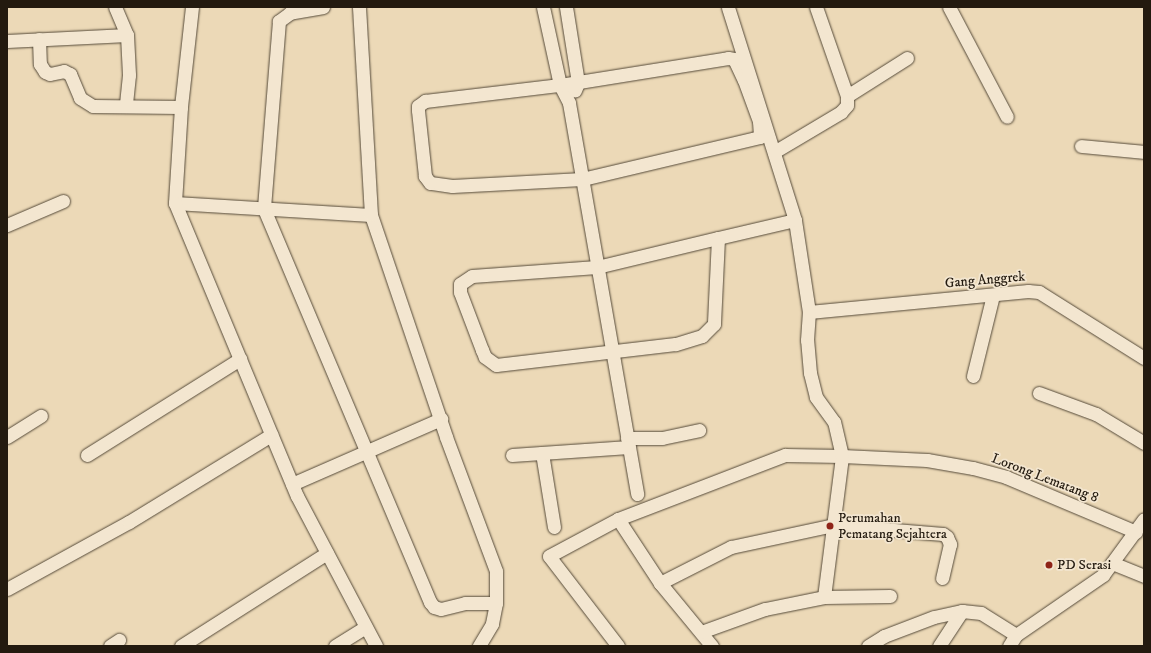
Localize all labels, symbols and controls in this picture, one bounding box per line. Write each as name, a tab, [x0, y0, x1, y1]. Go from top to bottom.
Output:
street label: Gang Anggrek	[944, 268, 1026, 292]
street label: Lorong Lematang 8	[989, 450, 1101, 506]
place label: Perumahan Pematang Sejahtera	[838, 510, 947, 542]
marker: Perumahan Pematang Sejahtera	[825, 521, 835, 531]
place label: PD Serasi	[1057, 557, 1111, 573]
marker: PD Serasi	[1044, 560, 1054, 570]

